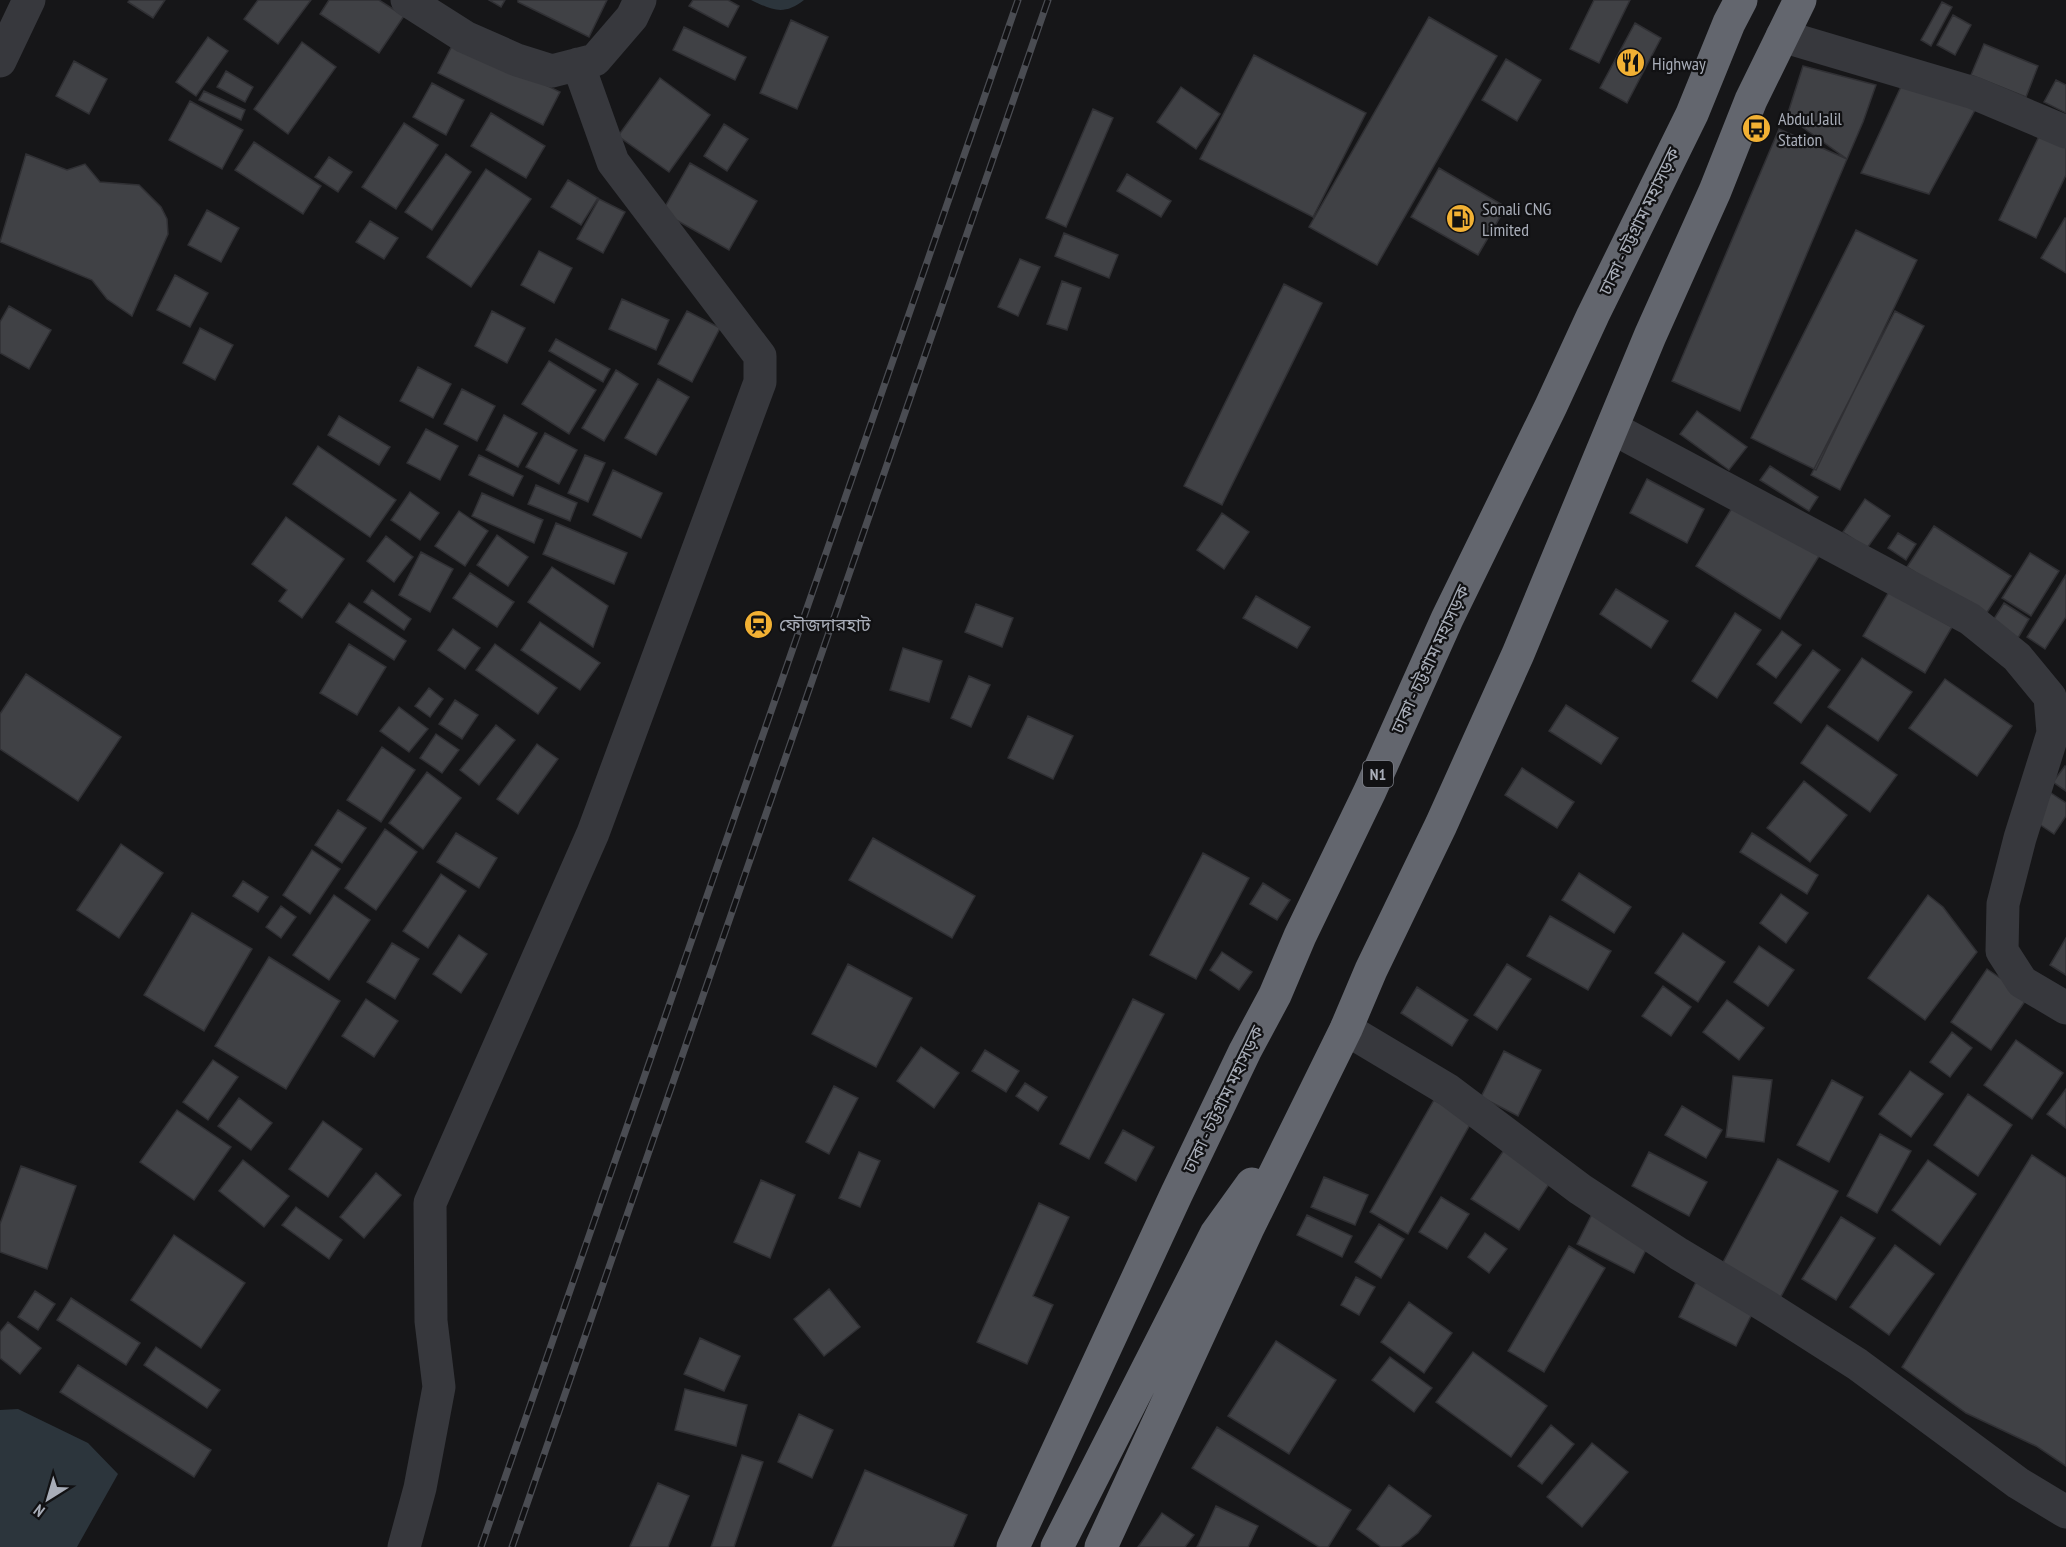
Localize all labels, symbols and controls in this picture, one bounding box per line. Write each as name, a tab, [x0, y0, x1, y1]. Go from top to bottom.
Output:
restaurant icon: Highway	[1615, 47, 1647, 79]
place label: Highway	[1652, 52, 1706, 75]
place label: Abdul Jalil Station	[1778, 107, 1843, 151]
bus stop icon: Abdul Jalil Station	[1741, 112, 1773, 144]
street label: ঢাকা - চট্টগ্রাম মহাসড়ক	[1593, 143, 1685, 299]
place label: Sonali CNG Limited	[1482, 197, 1551, 241]
fuel station icon: Sonali CNG Limited	[1445, 202, 1477, 234]
street label: ঢাকা - চট্টগ্রাম মহাসড়ক	[1385, 581, 1475, 738]
station icon: ফৌজদারহাট	[742, 608, 774, 640]
place label: ফৌজদারহাট	[779, 613, 872, 636]
road number: N1	[1363, 761, 1393, 787]
street label: ঢাকা - চট্টগ্রাম মহাসড়ক	[1177, 1021, 1269, 1177]
north arrow	[18, 1469, 78, 1529]
text: N	[30, 1500, 48, 1522]

